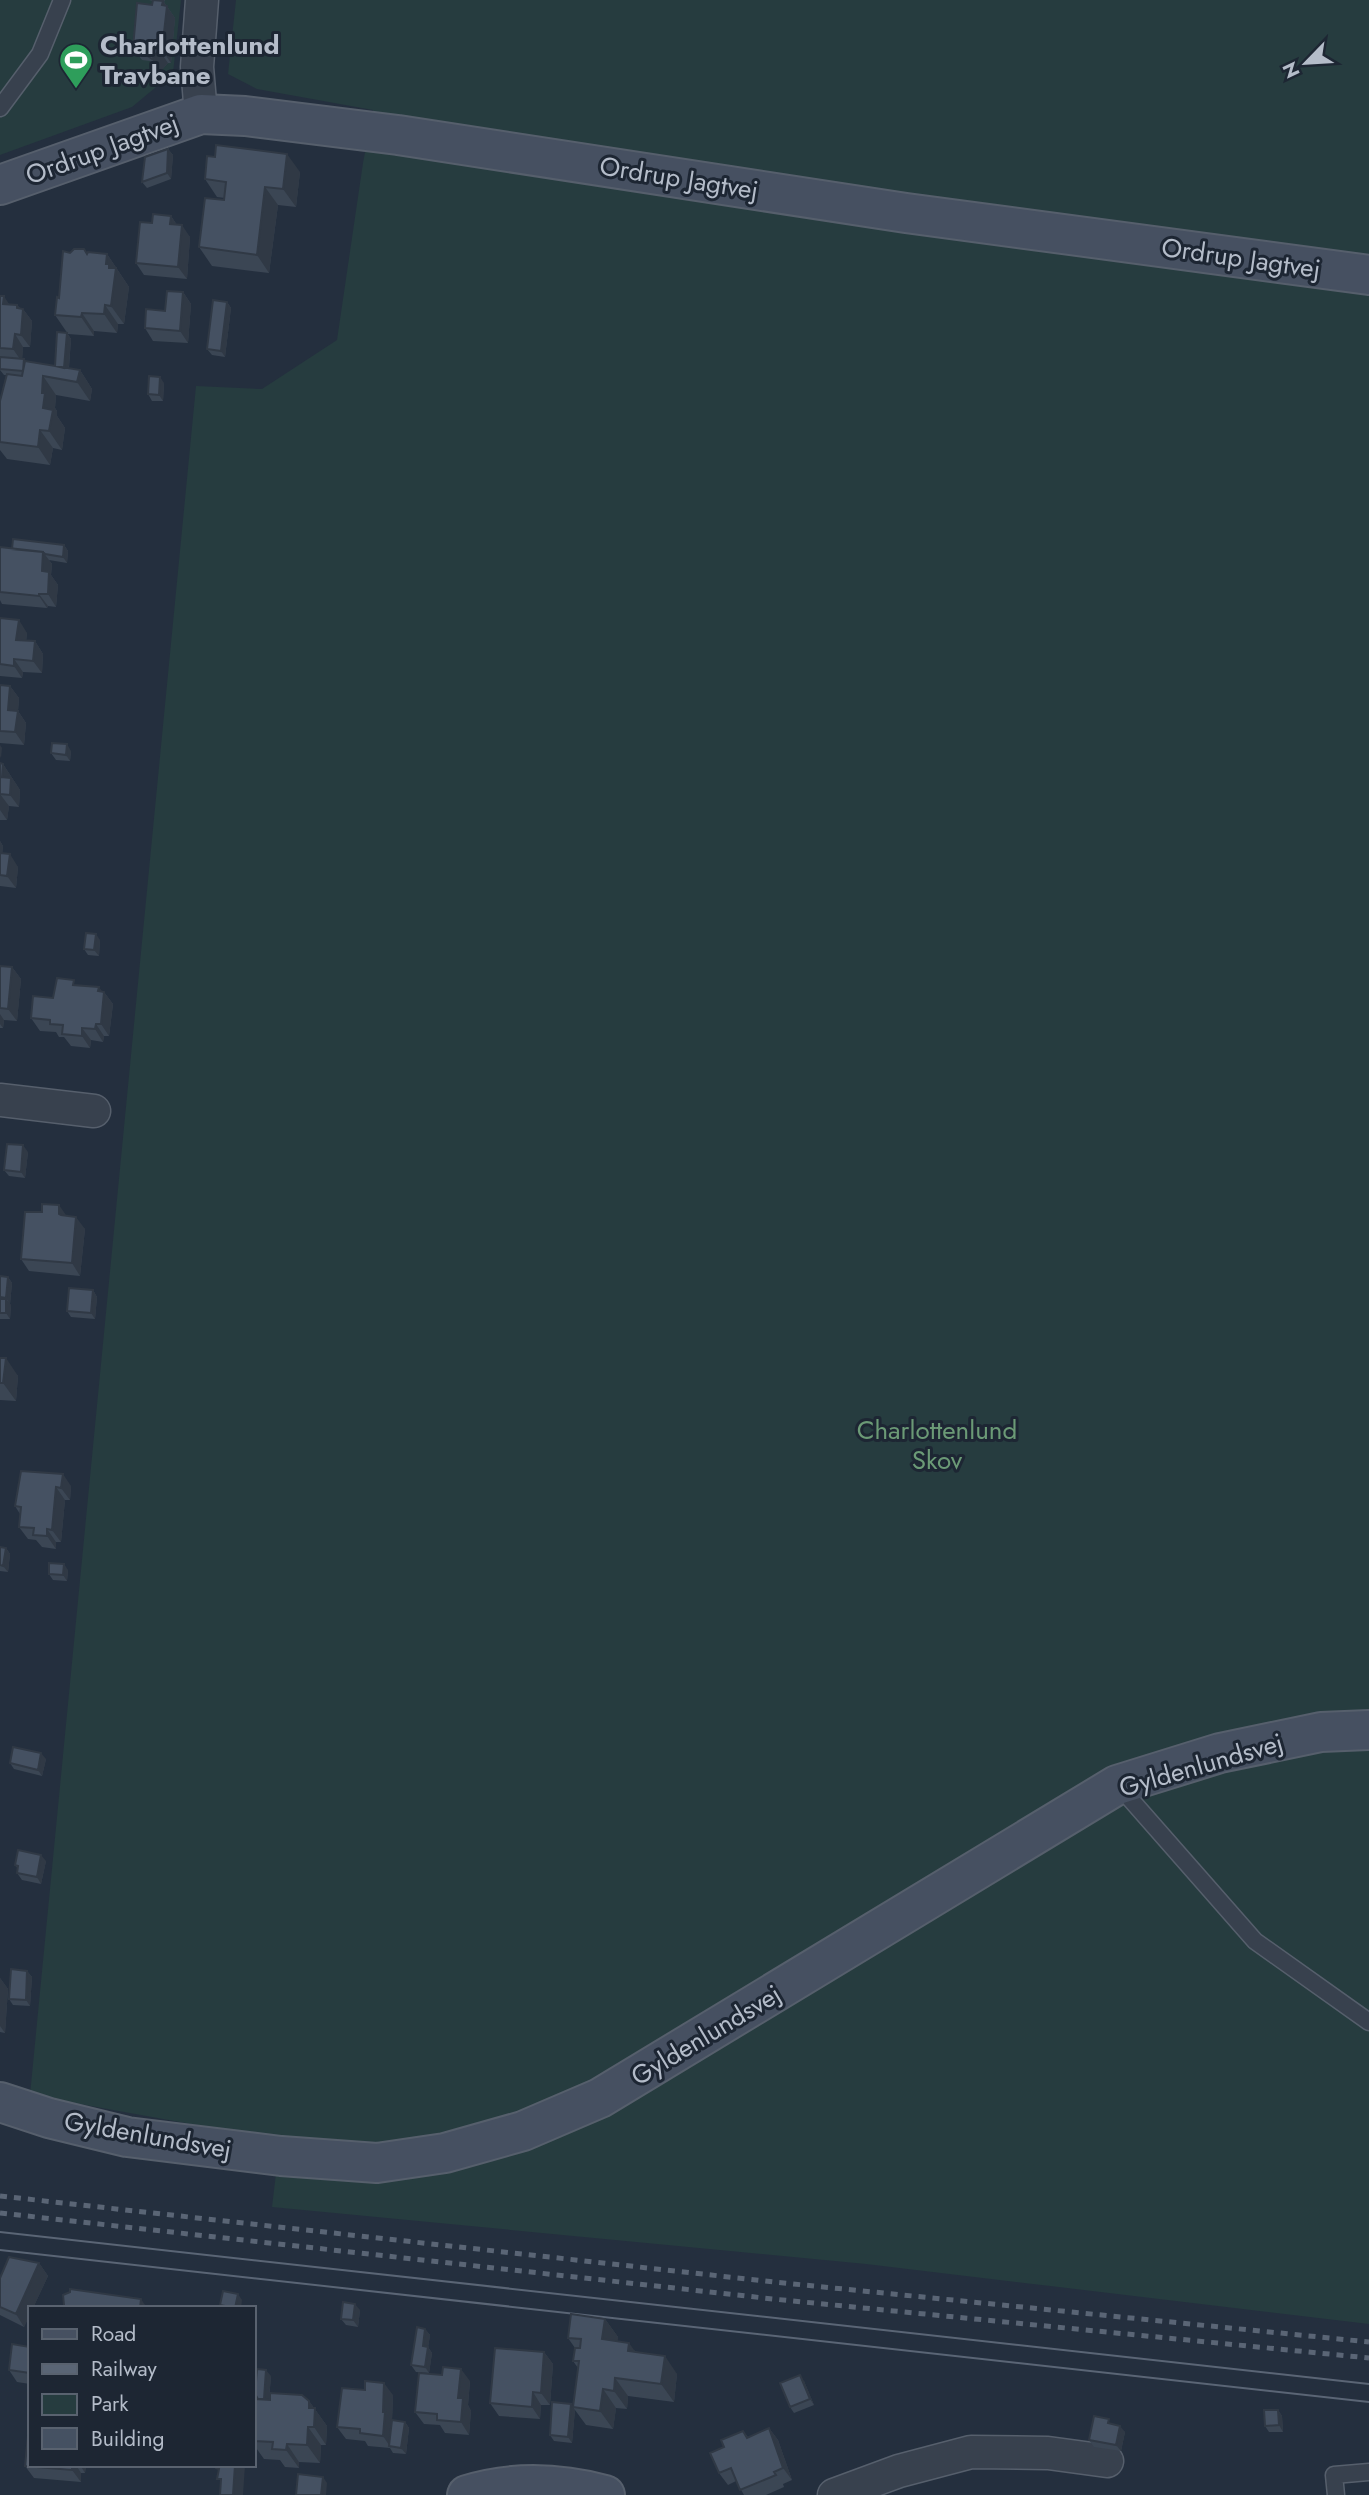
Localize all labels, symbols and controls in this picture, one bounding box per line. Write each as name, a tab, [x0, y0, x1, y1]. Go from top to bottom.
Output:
place label: Charlottenlund Travbane	[100, 26, 279, 94]
north arrow	[1271, 28, 1341, 98]
sports icon: Charlottenlund Travbane	[57, 41, 95, 90]
text: N	[1276, 57, 1306, 83]
street label: Ordrup Jagtvej	[20, 104, 184, 194]
street label: Ordrup Jagtvej	[597, 147, 761, 209]
street label: Ordrup Jagtvej	[1159, 228, 1323, 288]
park label: Charlottenlund Skov	[857, 1411, 1017, 1479]
street label: Gyldenlundsvej	[1114, 1723, 1288, 1807]
street label: Gyldenlundsvej	[624, 1975, 788, 2095]
street label: Gyldenlundsvej	[61, 2102, 235, 2168]
legend	[28, 2306, 256, 2467]
text: Road	[91, 2319, 136, 2349]
text: Railway	[91, 2354, 157, 2384]
text: Park	[91, 2389, 129, 2419]
text: Building	[91, 2424, 164, 2454]

